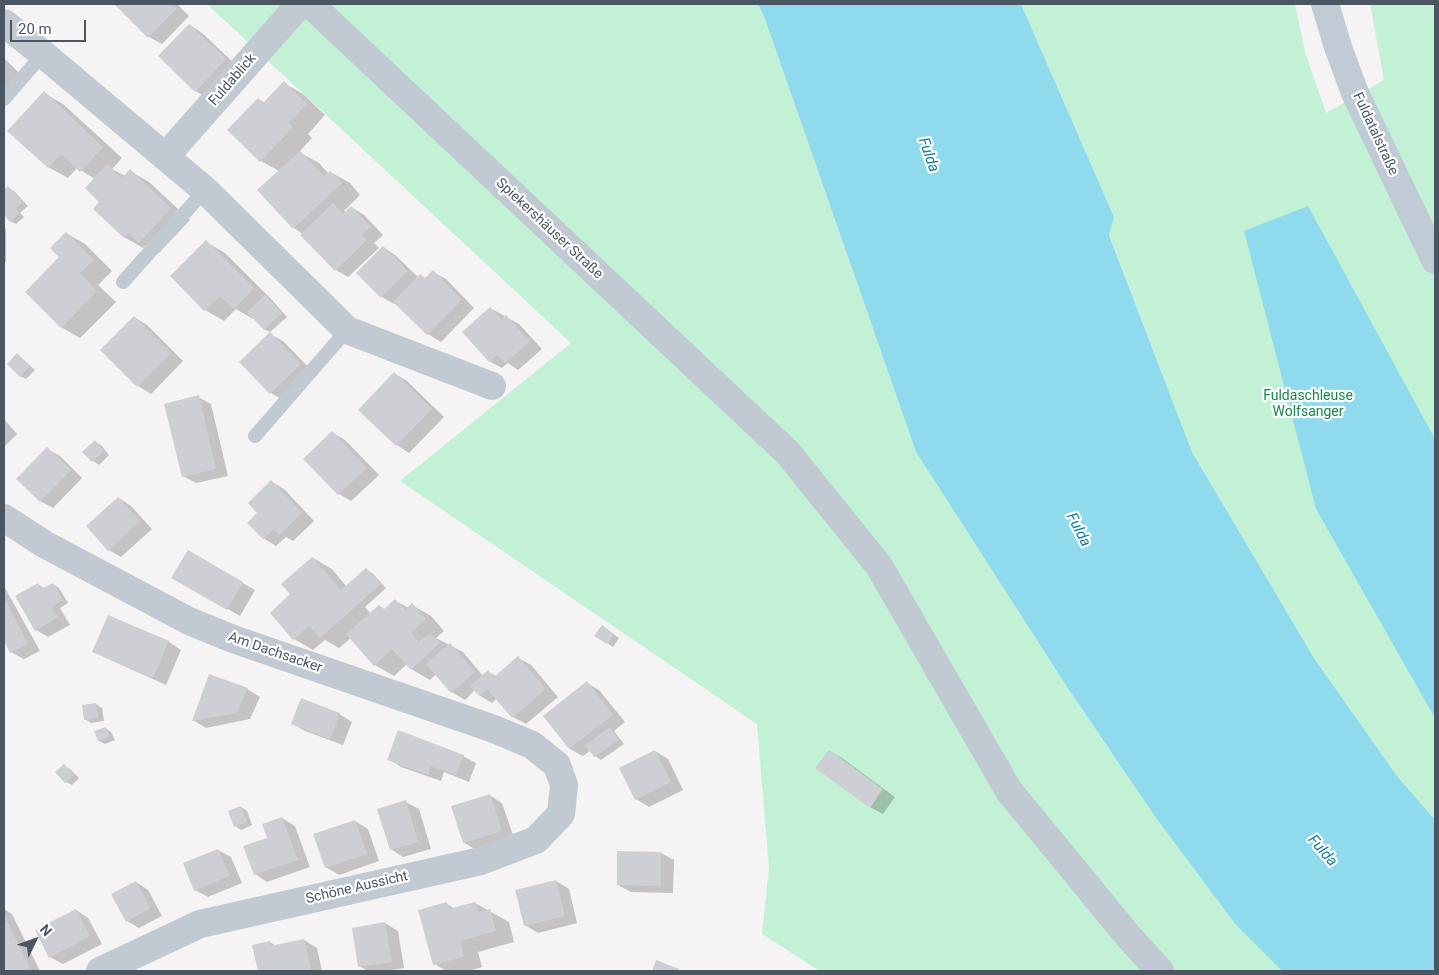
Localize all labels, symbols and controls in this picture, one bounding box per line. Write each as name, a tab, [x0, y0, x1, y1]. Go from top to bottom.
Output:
scale bar	[12, 10, 89, 42]
text: 20 m	[18, 20, 52, 38]
street label: Fuldablick	[206, 51, 260, 109]
street label: Fuldatalstraße	[1348, 90, 1402, 178]
water label: Fulda	[914, 135, 942, 175]
street label: Spiekershäuser Straße	[492, 175, 606, 283]
park label: Fuldaschleuse Wolfsanger	[1263, 388, 1353, 421]
water label: Fulda	[1062, 510, 1094, 550]
street label: Am Dachsacker	[226, 629, 324, 677]
water label: Fulda	[1304, 832, 1340, 870]
street label: Schöne Aussicht	[304, 868, 410, 908]
north arrow	[10, 915, 60, 965]
text: N	[37, 921, 55, 939]

